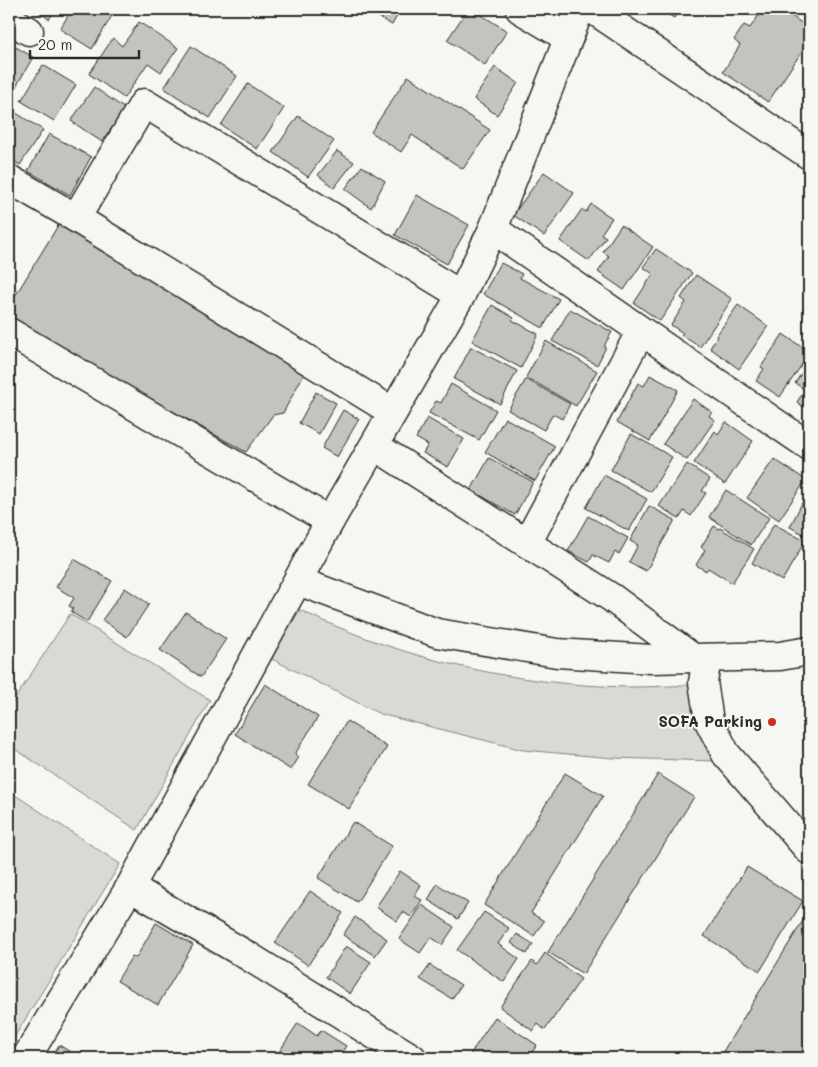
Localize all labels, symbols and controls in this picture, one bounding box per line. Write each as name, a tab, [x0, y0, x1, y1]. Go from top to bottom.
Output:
scale bar	[30, 28, 139, 60]
text: 20 m	[38, 34, 72, 54]
place label: SOFA Parking	[658, 711, 762, 731]
marker: SOFA Parking	[766, 716, 778, 728]

